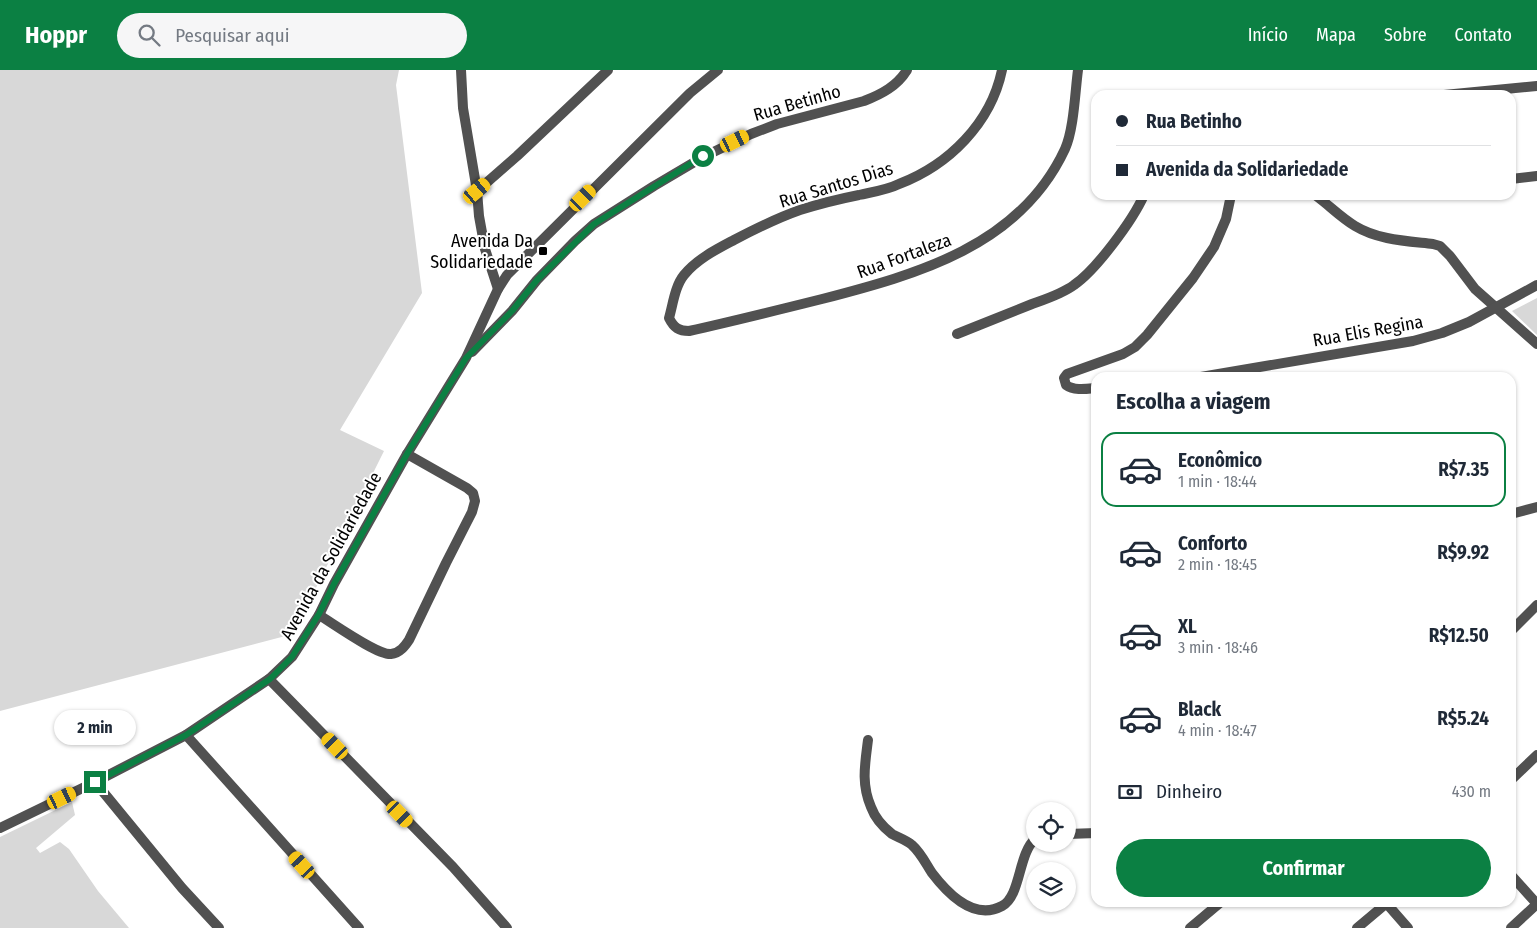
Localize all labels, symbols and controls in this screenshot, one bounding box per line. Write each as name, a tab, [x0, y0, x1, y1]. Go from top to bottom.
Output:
search box	[117, 13, 467, 58]
text: Hoppr	[25, 21, 87, 49]
icon: search	[135, 21, 163, 49]
text: Pesquisar aqui	[175, 24, 290, 47]
text: Início	[1248, 24, 1288, 46]
text: Mapa	[1316, 24, 1356, 46]
text: Sobre	[1384, 24, 1427, 46]
text: Contato	[1455, 24, 1512, 46]
street label: Rua Betinho	[751, 80, 843, 126]
text: Rua Betinho	[1146, 110, 1242, 133]
car	[718, 128, 751, 154]
route start	[692, 145, 714, 167]
street label: Rua Santos Dias	[776, 157, 896, 213]
text: Avenida da Solidariedade	[1146, 158, 1348, 181]
car	[460, 176, 493, 206]
car	[567, 182, 598, 214]
street label: Rua Fortaleza	[854, 229, 954, 283]
place label: Avenida Da Solidariedade	[430, 230, 533, 273]
marker: Avenida Da Solidariedade	[537, 245, 549, 257]
street label: Rua Elis Regina	[1311, 310, 1425, 352]
text: Escolha a viagem	[1116, 388, 1271, 415]
icon: car	[1118, 447, 1163, 492]
text: Econômico	[1178, 449, 1262, 472]
text: R$7.35	[1438, 458, 1489, 481]
street label: Avenida da Solidariedade	[276, 468, 386, 644]
text: 1 min · 18:44	[1178, 472, 1257, 491]
icon: car	[1118, 530, 1163, 575]
text: Conforto	[1178, 532, 1247, 555]
text: R$9.92	[1437, 541, 1489, 564]
text: 2 min · 18:45	[1178, 555, 1257, 574]
icon: car	[1118, 613, 1163, 658]
text: XL	[1178, 615, 1197, 638]
text: R$12.50	[1429, 624, 1489, 647]
text: 3 min · 18:46	[1178, 638, 1258, 657]
icon: car	[1118, 696, 1163, 741]
text: Black	[1178, 698, 1221, 721]
text: R$5.24	[1437, 707, 1489, 730]
callout: 2 min	[54, 710, 136, 744]
text: 2 min	[77, 718, 113, 737]
text: 4 min · 18:47	[1178, 721, 1257, 740]
car	[319, 730, 350, 762]
route end	[84, 771, 106, 793]
icon: cash	[1116, 778, 1144, 806]
text: Dinheiro	[1156, 780, 1222, 803]
text: 430 m	[1452, 782, 1491, 801]
car	[45, 785, 78, 811]
car	[384, 798, 415, 830]
map controls	[1026, 802, 1076, 912]
button: locate	[1026, 802, 1076, 852]
button: Confirmar	[1116, 839, 1491, 897]
car	[286, 849, 317, 881]
button: layers	[1026, 862, 1076, 912]

